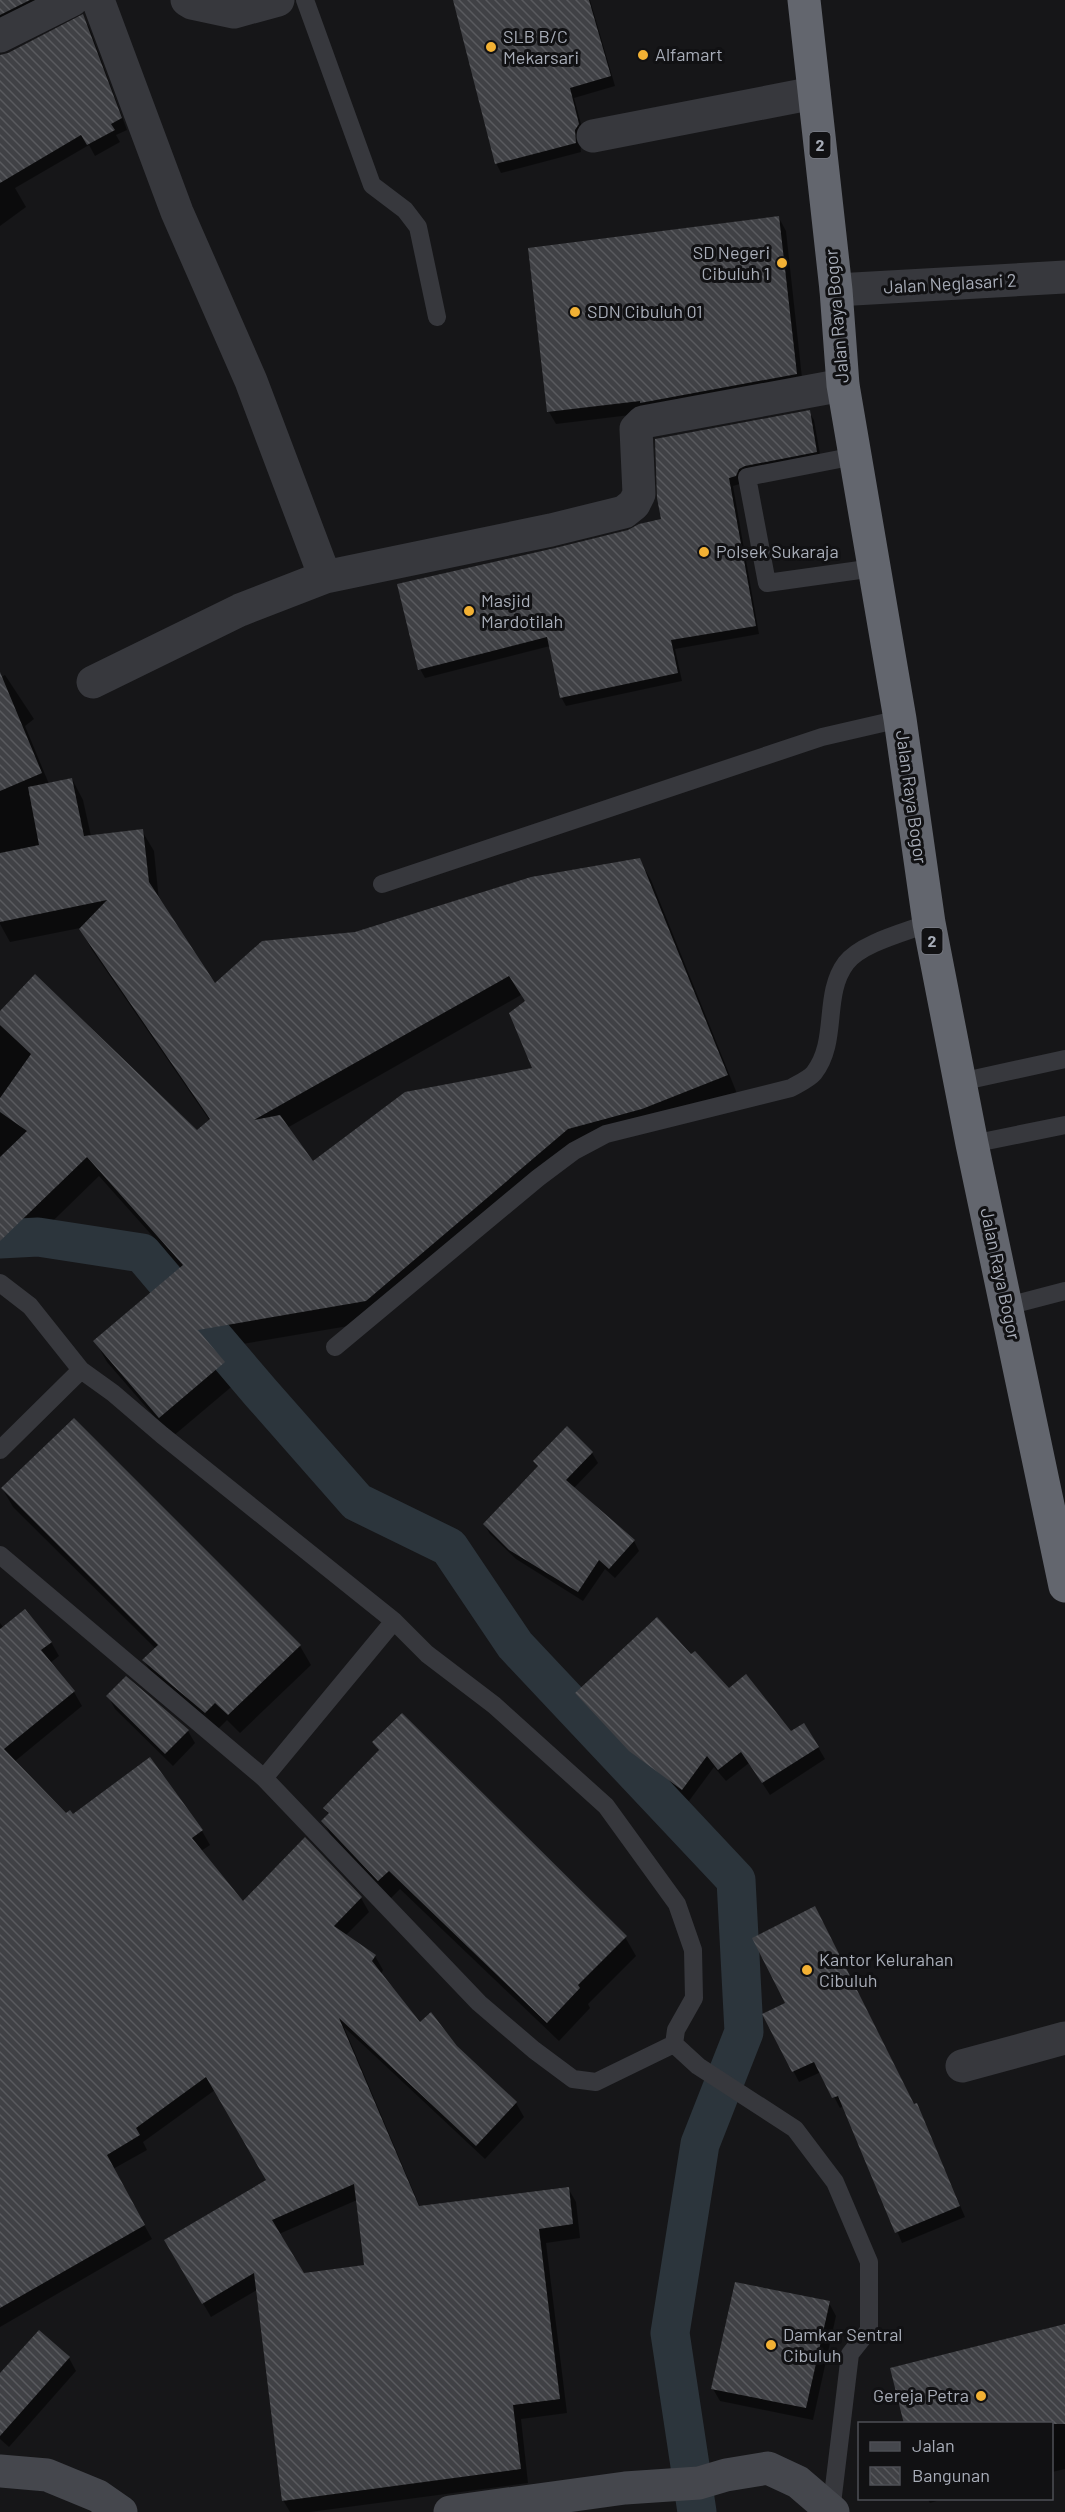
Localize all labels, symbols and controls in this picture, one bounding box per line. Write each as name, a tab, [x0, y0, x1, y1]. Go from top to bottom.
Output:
place label: SLB B/C Mekarsari	[503, 25, 579, 68]
marker: SLB B/C Mekarsari	[484, 40, 498, 54]
place label: Alfamart	[655, 43, 723, 65]
marker: Alfamart	[636, 48, 650, 62]
road number: 2	[810, 132, 830, 158]
place label: SD Negeri Cibuluh 1	[693, 241, 770, 284]
street label: Jalan Raya Bogor	[819, 248, 853, 384]
marker: SD Negeri Cibuluh 1	[775, 256, 789, 270]
street label: Jalan Neglasari 2	[883, 269, 1017, 297]
place label: SDN Cibuluh 01	[587, 300, 702, 322]
marker: SDN Cibuluh 01	[568, 305, 582, 319]
place label: Polsek Sukaraja	[716, 540, 839, 562]
marker: Polsek Sukaraja	[697, 545, 711, 559]
place label: Masjid Mardotilah	[481, 589, 563, 632]
marker: Masjid Mardotilah	[462, 604, 476, 618]
street label: Jalan Raya Bogor	[892, 729, 932, 865]
road number: 2	[922, 928, 942, 954]
street label: Jalan Raya Bogor	[976, 1206, 1026, 1342]
place label: Kantor Kelurahan Cibuluh	[819, 1948, 954, 1991]
marker: Kantor Kelurahan Cibuluh	[800, 1963, 814, 1977]
place label: Damkar Sentral Cibuluh	[783, 2323, 903, 2366]
marker: Damkar Sentral Cibuluh	[764, 2338, 778, 2352]
place label: Gereja Petra	[873, 2384, 969, 2406]
marker: Gereja Petra	[974, 2389, 988, 2403]
legend	[858, 2422, 1053, 2500]
text: Jalan	[912, 2434, 955, 2456]
text: Bangunan	[912, 2464, 990, 2486]

